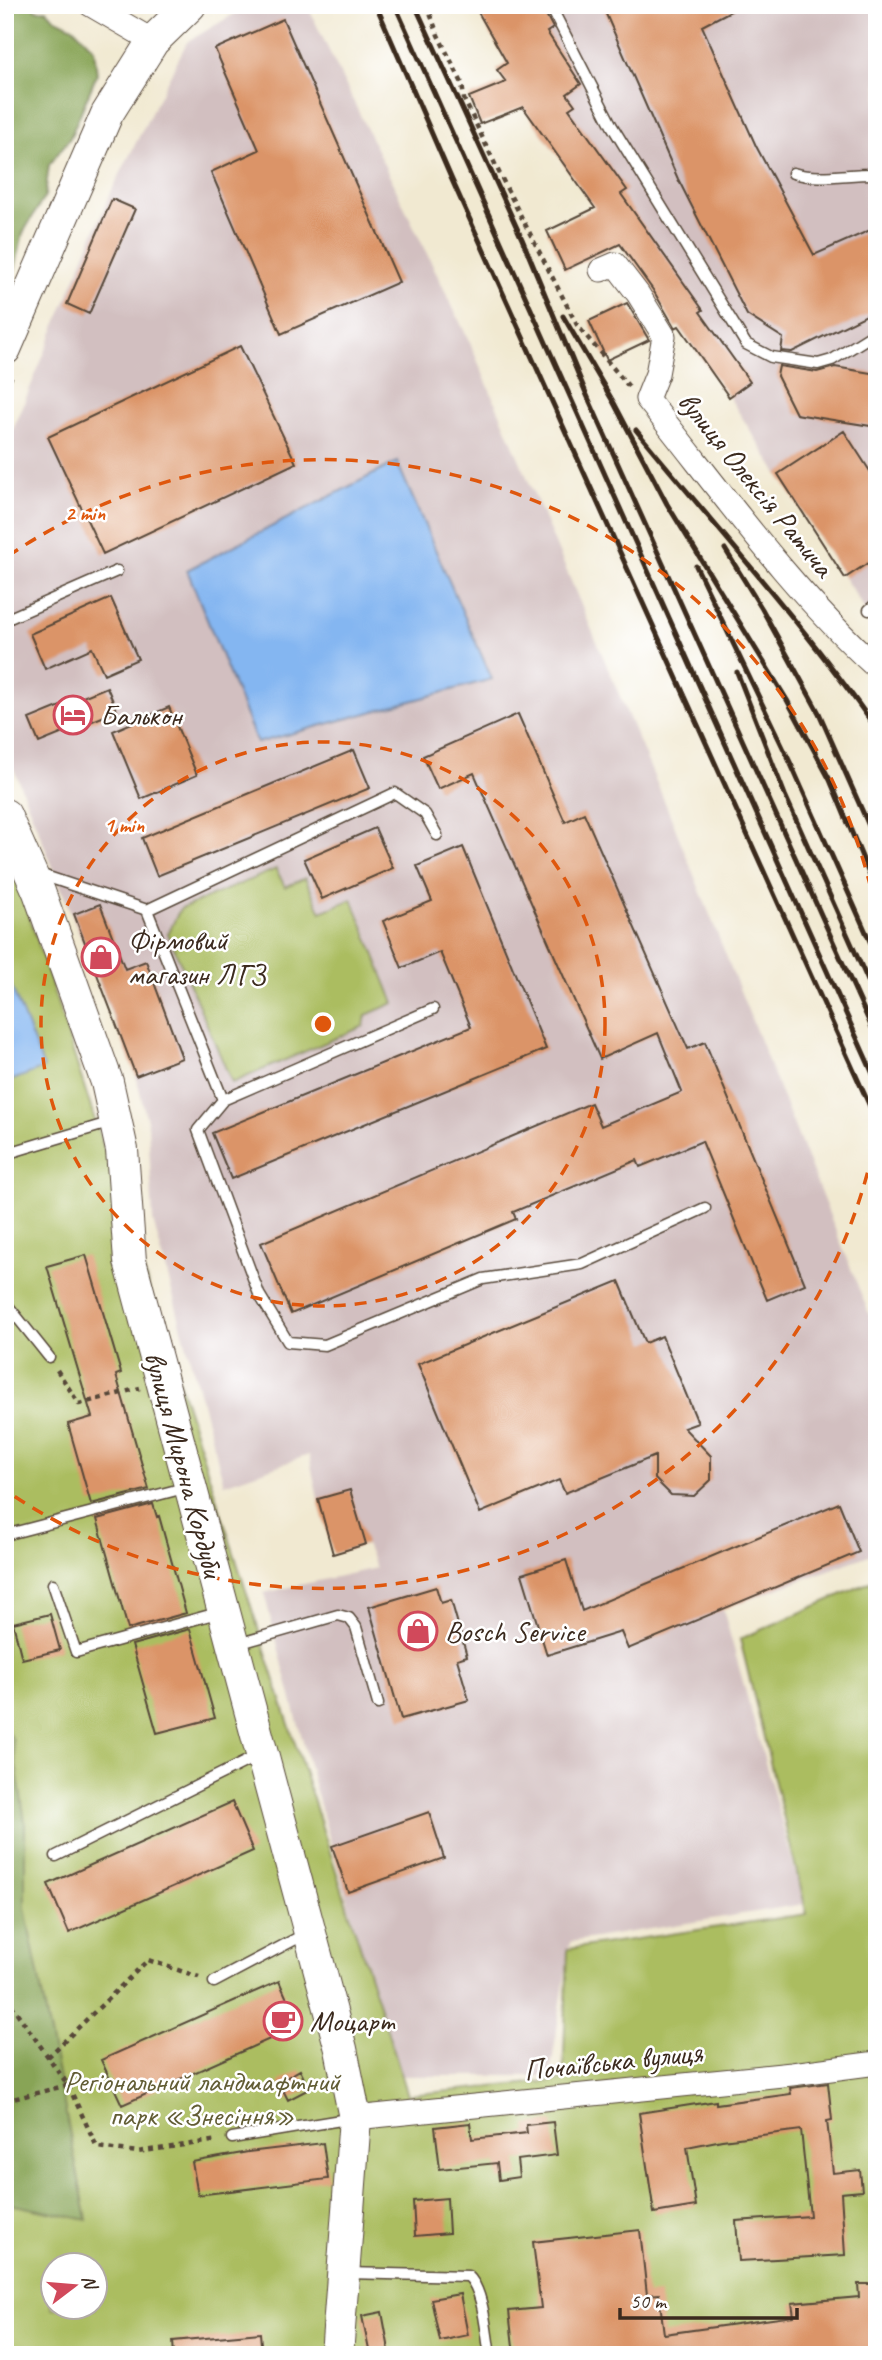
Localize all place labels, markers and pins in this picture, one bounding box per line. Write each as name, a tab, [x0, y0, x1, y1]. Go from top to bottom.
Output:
hotel icon: Балькон	[52, 694, 94, 736]
place label: Балькон	[100, 696, 184, 734]
place label: Фірмовий магазин ЛГЗ	[128, 921, 267, 993]
shop icon: Фірмовий магазин ЛГЗ	[80, 936, 122, 978]
centre of rings	[311, 1012, 335, 1036]
shop icon: Bosch Service	[397, 1610, 439, 1652]
place label: Bosch Service	[445, 1612, 587, 1650]
cafe icon: Моцарт	[262, 2000, 304, 2042]
place label: Моцарт	[310, 2002, 396, 2040]

